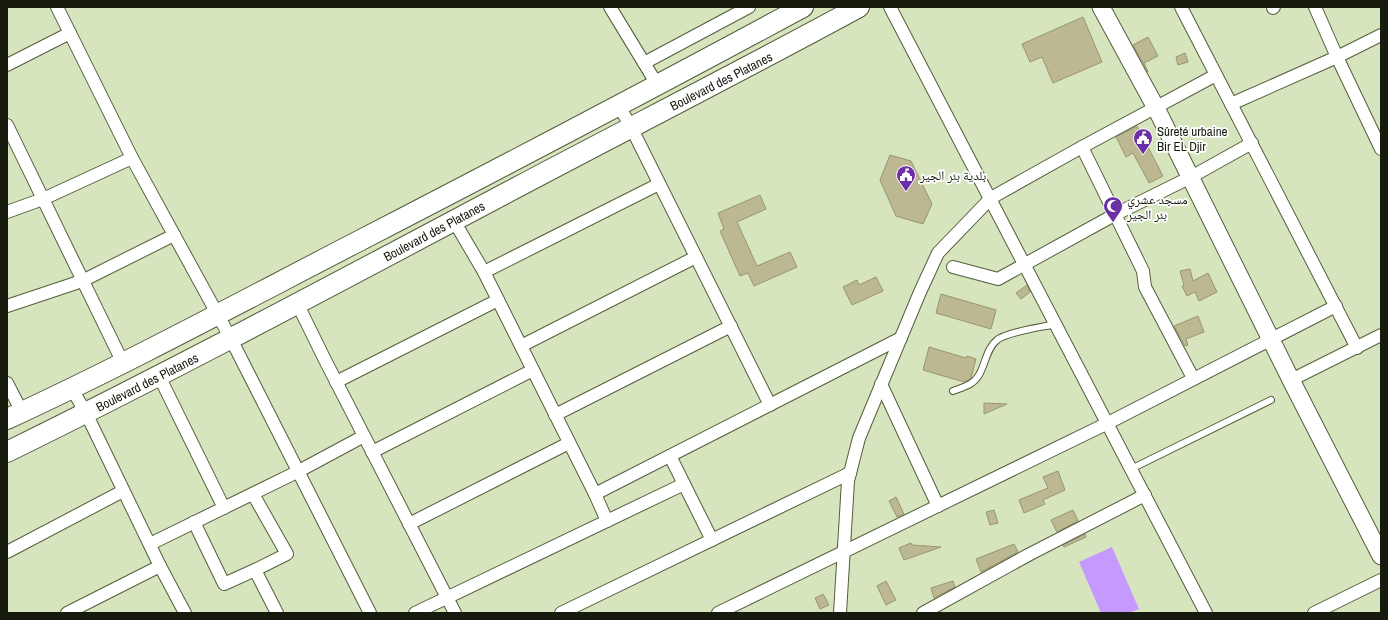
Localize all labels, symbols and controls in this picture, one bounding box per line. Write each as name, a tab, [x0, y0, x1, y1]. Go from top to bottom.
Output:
street label: Boulevard des Platanes	[667, 48, 775, 115]
place label: Sûreté urbaine Bir EL Djir	[1157, 123, 1228, 155]
public building icon: Sûreté urbaine Bir EL Djir	[1132, 127, 1154, 155]
public building icon: بلدية بئر الجير	[895, 164, 917, 192]
place label: بلدية بئر الجير	[919, 167, 986, 184]
place label: مسجد عشري بئر الجير	[1126, 191, 1188, 223]
mosque icon: مسجد عشري بئر الجير	[1102, 195, 1124, 223]
street label: Boulevard des Platanes	[381, 198, 488, 265]
street label: Boulevard des Platanes	[93, 349, 201, 416]

